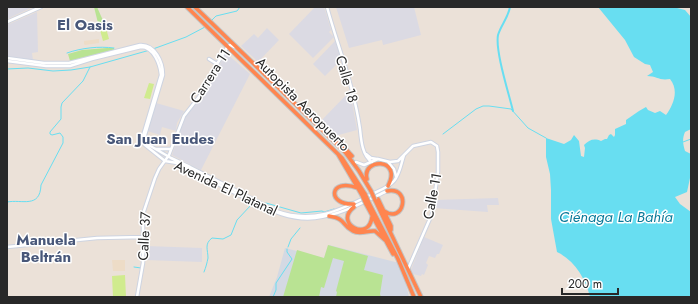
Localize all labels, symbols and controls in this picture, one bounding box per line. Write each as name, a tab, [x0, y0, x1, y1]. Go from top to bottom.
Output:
district label: El Oasis	[57, 14, 113, 36]
street label: Carrera 11	[185, 45, 235, 107]
street label: Autopista Aeropuerto	[251, 52, 355, 156]
street label: Calle 18	[331, 53, 363, 105]
district label: San Juan Eudes	[106, 128, 214, 150]
street label: Avenida El Platanal	[171, 155, 281, 221]
street label: Calle 11	[418, 171, 446, 221]
water label: Ciénaga La Bahía	[559, 206, 674, 228]
street label: Calle 37	[133, 210, 155, 261]
district label: Manuela Beltrán	[16, 229, 76, 268]
scale bar	[562, 270, 618, 296]
text: 200 m	[568, 275, 602, 293]

